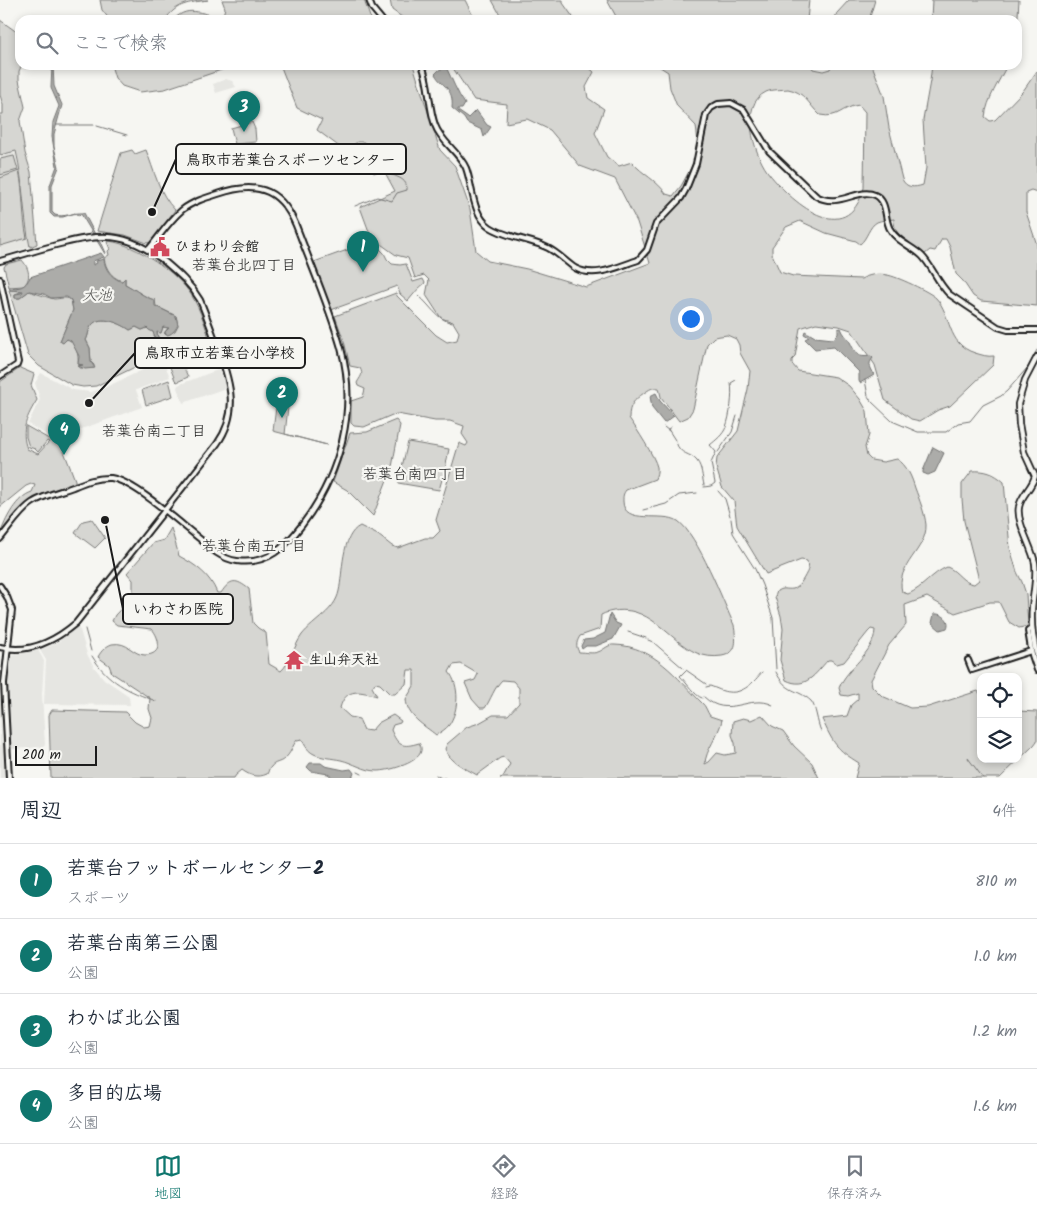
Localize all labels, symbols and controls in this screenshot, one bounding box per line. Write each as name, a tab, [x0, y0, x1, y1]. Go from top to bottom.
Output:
search box	[15, 15, 1022, 70]
icon: search	[33, 29, 61, 57]
text: ここで検索	[73, 29, 168, 59]
pin: 3	[228, 91, 260, 132]
callout: 鳥取市若葉台スポーツセンター	[176, 144, 406, 174]
text: 鳥取市若葉台スポーツセンター	[186, 149, 396, 173]
pin: 1	[347, 231, 379, 272]
public building icon: ひまわり会館	[149, 236, 171, 258]
place label: ひまわり会館	[175, 236, 259, 258]
district label: 若葉台北四丁目	[191, 254, 297, 278]
water label: 大池	[82, 284, 113, 308]
your location	[678, 306, 704, 332]
callout: 鳥取市立若葉台小学校	[135, 338, 305, 368]
text: 鳥取市立若葉台小学校	[145, 342, 295, 366]
pin: 2	[266, 377, 298, 418]
pin: 4	[48, 414, 80, 455]
district label: 若葉台南二丁目	[101, 420, 207, 444]
district label: 若葉台南四丁目	[362, 463, 468, 487]
district label: 若葉台南五丁目	[201, 535, 307, 559]
callout: いわさわ医院	[123, 594, 233, 624]
text: いわさわ医院	[133, 598, 223, 622]
temple icon: 生山弁天社	[283, 649, 305, 671]
place label: 生山弁天社	[309, 649, 379, 671]
map controls	[977, 673, 1022, 763]
button: locate	[977, 673, 1022, 718]
button: layers	[977, 718, 1022, 763]
scale bar	[15, 743, 98, 766]
text: 200 m	[22, 744, 61, 766]
text: 周辺	[20, 795, 62, 828]
text: 4件	[992, 799, 1017, 824]
text: 若葉台フットボールセンター2	[67, 854, 324, 884]
text: 1	[34, 869, 38, 894]
text: 810 m	[975, 869, 1017, 894]
text: スポーツ	[67, 886, 131, 911]
text: 若葉台南第三公園	[67, 929, 219, 959]
text: 2	[31, 944, 41, 969]
text: 1.0 km	[974, 944, 1017, 969]
text: 公園	[67, 961, 99, 986]
text: わかば北公園	[67, 1004, 181, 1034]
text: 3	[32, 1019, 40, 1044]
text: 1.2 km	[972, 1019, 1017, 1044]
text: 公園	[67, 1036, 99, 1061]
text: 多目的広場	[67, 1079, 162, 1109]
text: 4	[32, 1094, 40, 1119]
text: 1.6 km	[973, 1094, 1017, 1119]
text: 公園	[67, 1111, 99, 1136]
tab: 地図	[154, 1152, 182, 1205]
tab: 経路	[490, 1152, 518, 1205]
tab: 保存済み	[827, 1152, 883, 1205]

